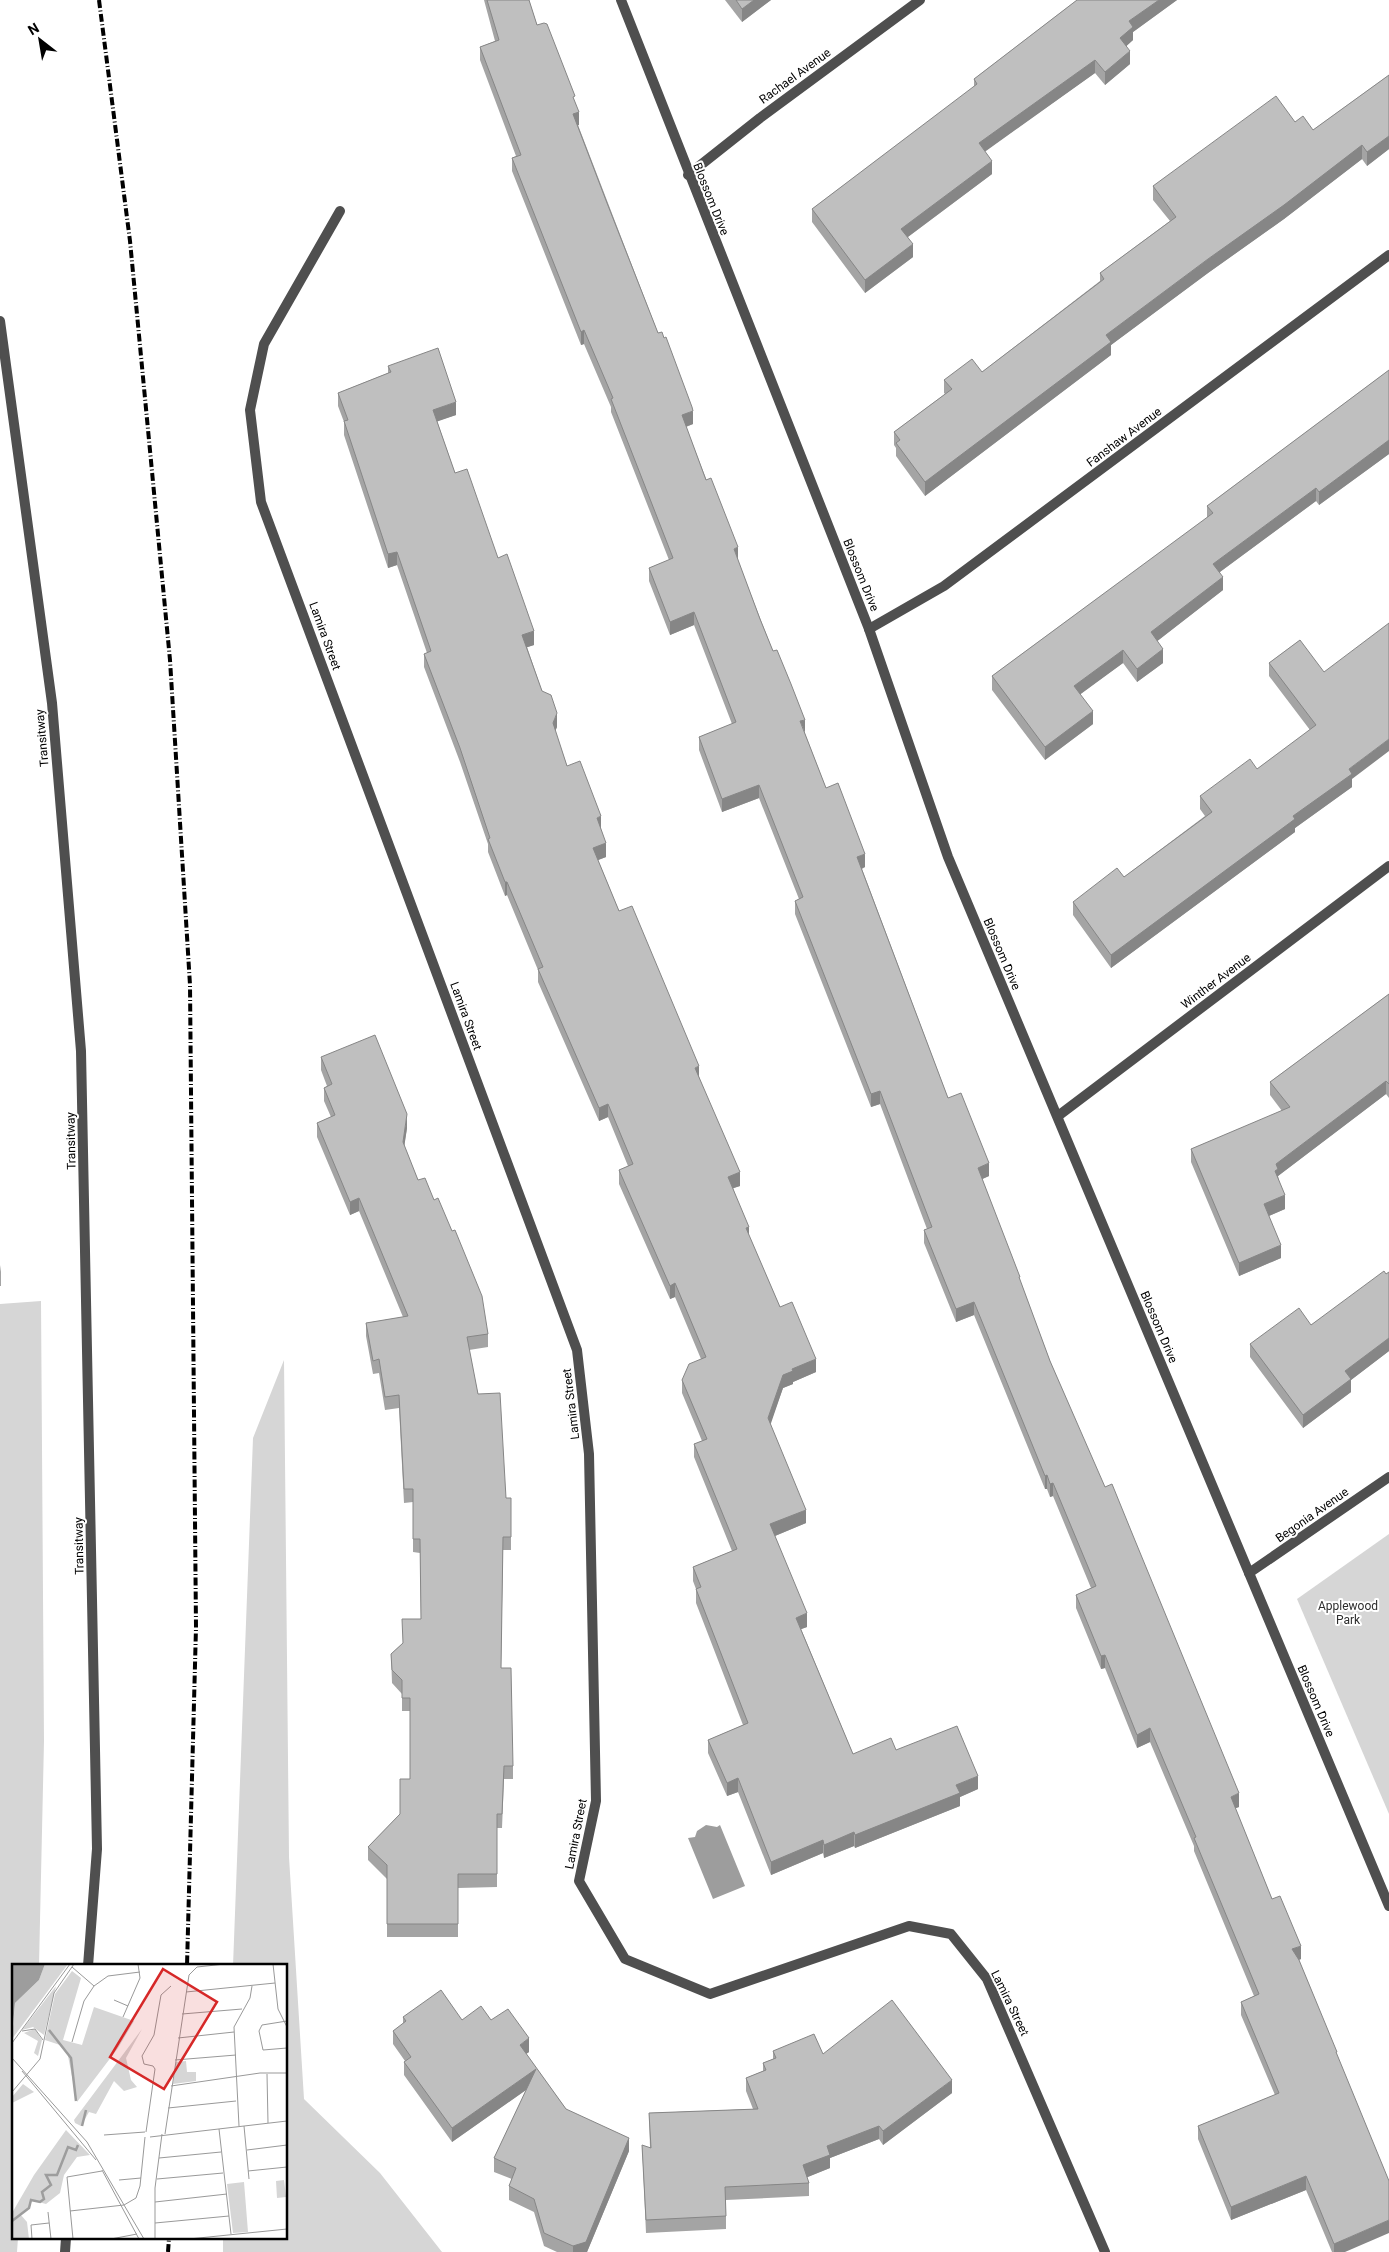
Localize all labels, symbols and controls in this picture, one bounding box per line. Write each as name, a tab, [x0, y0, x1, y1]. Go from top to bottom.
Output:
north arrow	[15, 15, 65, 65]
text: N	[25, 19, 42, 38]
street label: Rachael Avenue	[757, 45, 833, 107]
street label: Blossom Drive	[690, 161, 732, 237]
street label: Fanshaw Avenue	[1084, 404, 1164, 470]
street label: Blossom Drive	[840, 537, 882, 613]
street label: Lamira Street	[306, 600, 344, 672]
street label: Transitway	[32, 708, 51, 767]
street label: Blossom Drive	[981, 916, 1023, 992]
street label: Winther Avenue	[1178, 950, 1254, 1012]
street label: Lamira Street	[447, 980, 485, 1052]
street label: Transitway	[63, 1112, 79, 1170]
street label: Blossom Drive	[1138, 1289, 1180, 1365]
street label: Lamira Street	[560, 1368, 582, 1440]
street label: Begonia Avenue	[1273, 1485, 1351, 1545]
street label: Transitway	[71, 1517, 87, 1575]
park label: Applewood Park	[1318, 1599, 1378, 1627]
street label: Blossom Drive	[1295, 1663, 1337, 1739]
street label: Lamira Street	[562, 1798, 590, 1870]
inset map	[12, 1964, 288, 2240]
street label: Lamira Street	[988, 1968, 1032, 2038]

